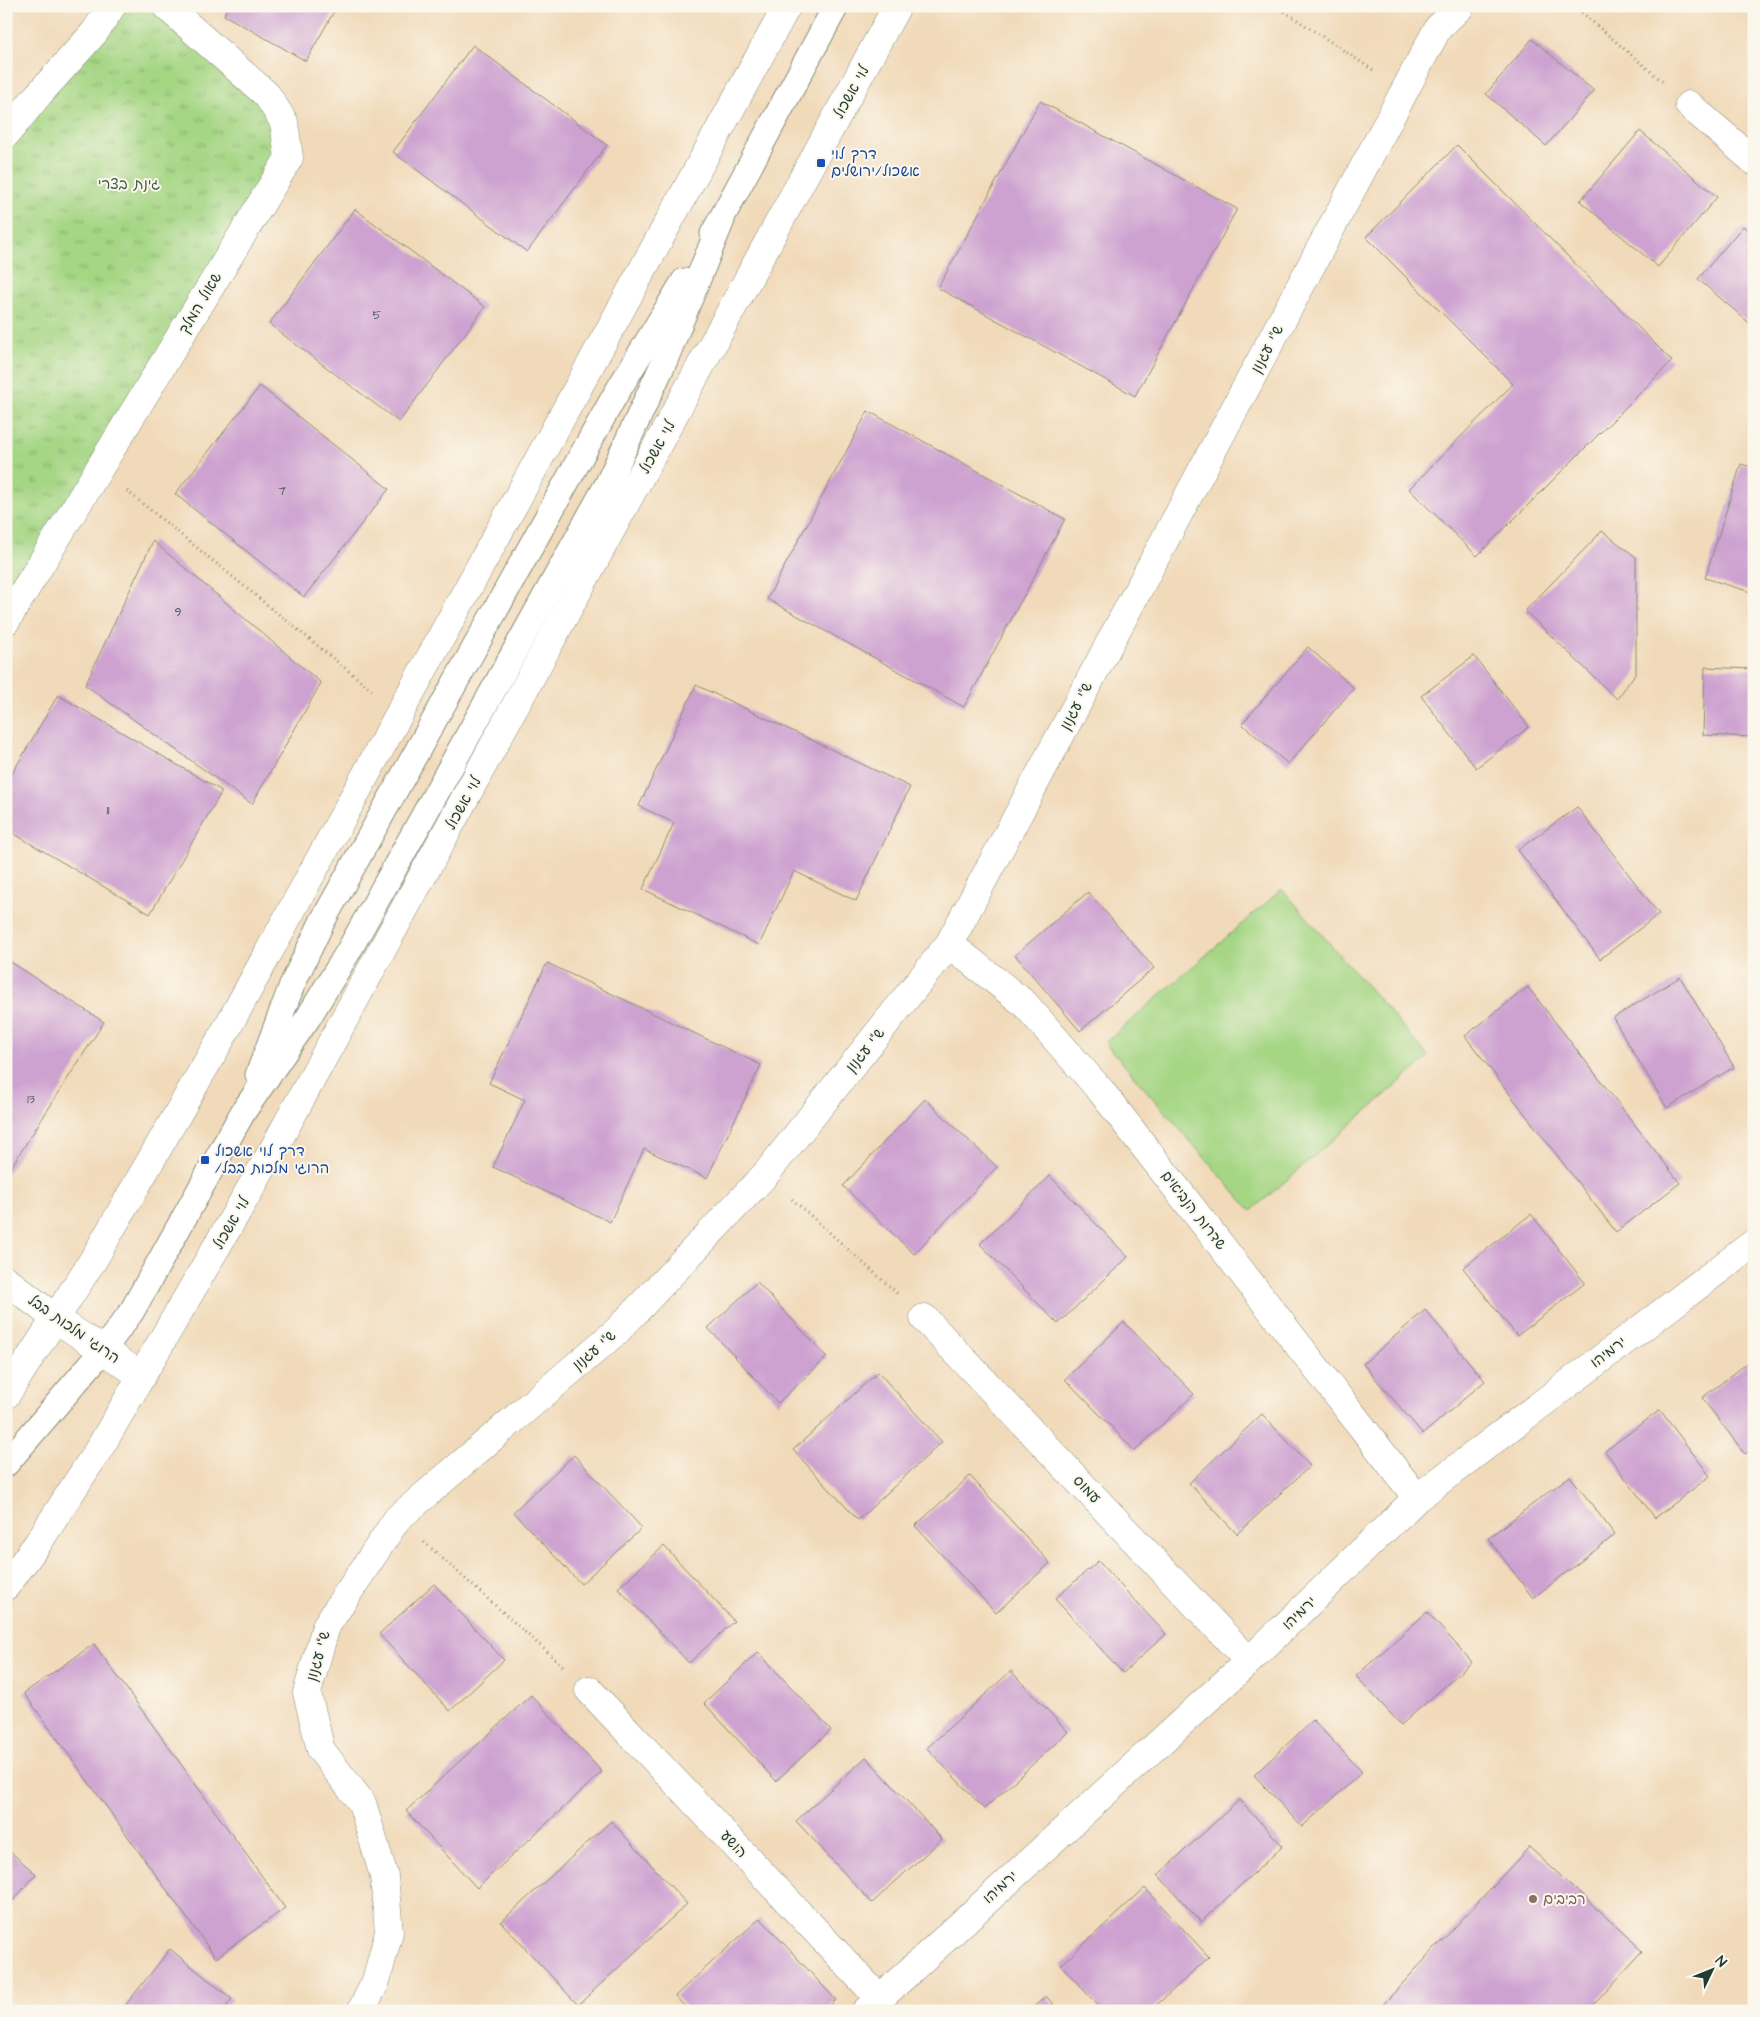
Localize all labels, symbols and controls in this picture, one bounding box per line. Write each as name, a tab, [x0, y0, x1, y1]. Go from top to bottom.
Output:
street label: לוי אשכול	[828, 61, 875, 123]
place label: דרך לוי אשכול/ירושלים	[831, 144, 920, 182]
marker: דרך לוי אשכול/ירושלים	[815, 157, 827, 169]
park label: גינת בצרי	[98, 174, 160, 195]
street label: שאול המלך	[174, 268, 227, 338]
house number: 5	[373, 307, 382, 324]
street label: ש"י עגנון	[1246, 321, 1289, 377]
street label: לוי אשכול	[634, 416, 681, 478]
house number: 7	[278, 483, 286, 500]
house number: 9	[175, 604, 182, 621]
street label: ש"י עגנון	[1055, 678, 1098, 734]
street label: לוי אשכול	[440, 772, 487, 834]
house number: 11	[106, 802, 110, 819]
street label: ש"י עגנון	[841, 1023, 890, 1077]
house number: 13	[27, 1091, 35, 1108]
place label: דרך לוי אשכול /הרוגי מלכות בבל	[215, 1141, 329, 1179]
marker: דרך לוי אשכול /הרוגי מלכות בבל	[199, 1154, 211, 1166]
street label: שדרות הנביאים	[1156, 1166, 1231, 1254]
street label: לוי אשכול	[208, 1192, 255, 1253]
street label: הרוגי מלכות בבל	[24, 1290, 124, 1369]
street label: ש"י עגנון	[568, 1325, 621, 1375]
street label: ירמיהו	[1586, 1332, 1631, 1373]
street label: עמוס	[1068, 1470, 1106, 1509]
street label: ירמיהו	[1278, 1592, 1321, 1635]
street label: ש"י עגנון	[301, 1628, 336, 1684]
street label: הושע	[715, 1826, 752, 1863]
street label: ירמיהו	[978, 1866, 1022, 1909]
place label: רביבים	[1543, 1889, 1586, 1910]
marker: רביבים	[1527, 1893, 1539, 1905]
north arrow	[1688, 1944, 1738, 1994]
text: N	[1710, 1952, 1731, 1972]

